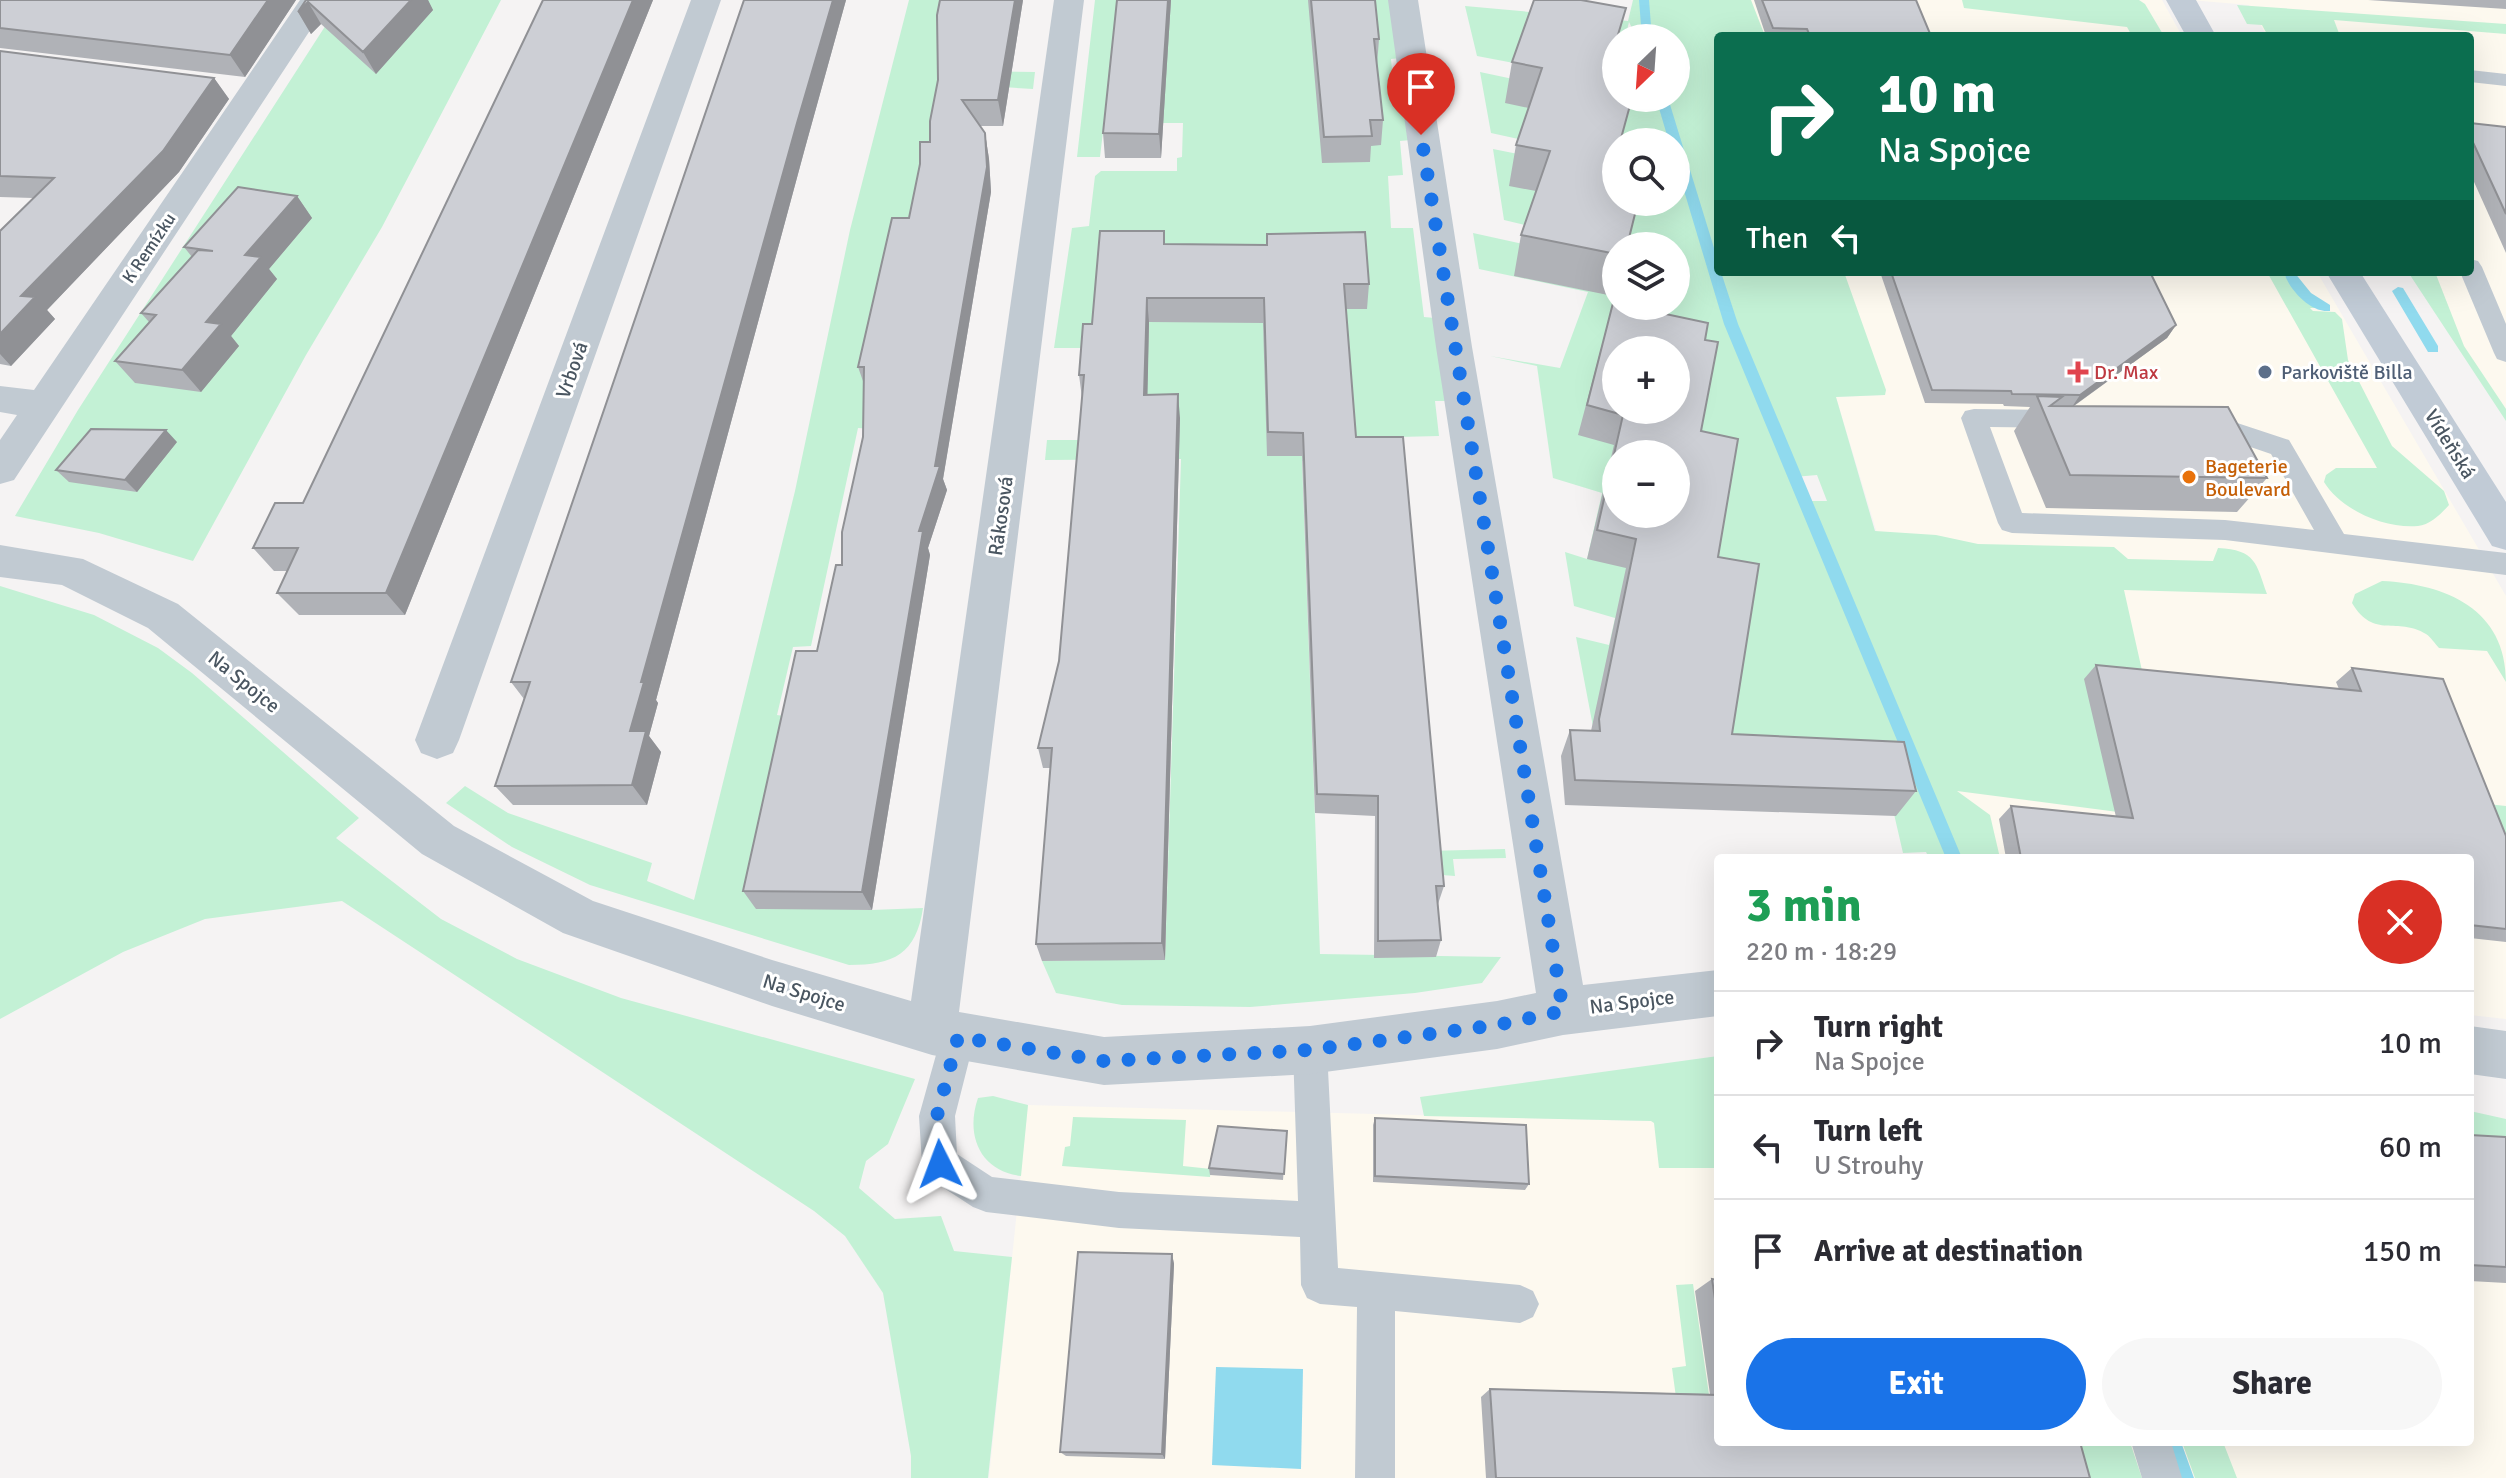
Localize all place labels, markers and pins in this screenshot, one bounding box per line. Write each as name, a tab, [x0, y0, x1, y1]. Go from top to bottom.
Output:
pin	[1387, 53, 1455, 135]
place label: Dr. Max	[2094, 360, 2158, 385]
place label: Parkoviště Billa	[2281, 360, 2413, 385]
marker: Dr. Max	[2069, 363, 2087, 381]
marker: Parkoviště Billa	[2256, 363, 2274, 381]
place label: Bageterie Boulevard	[2205, 454, 2291, 502]
marker: Bageterie Boulevard	[2180, 468, 2198, 486]

